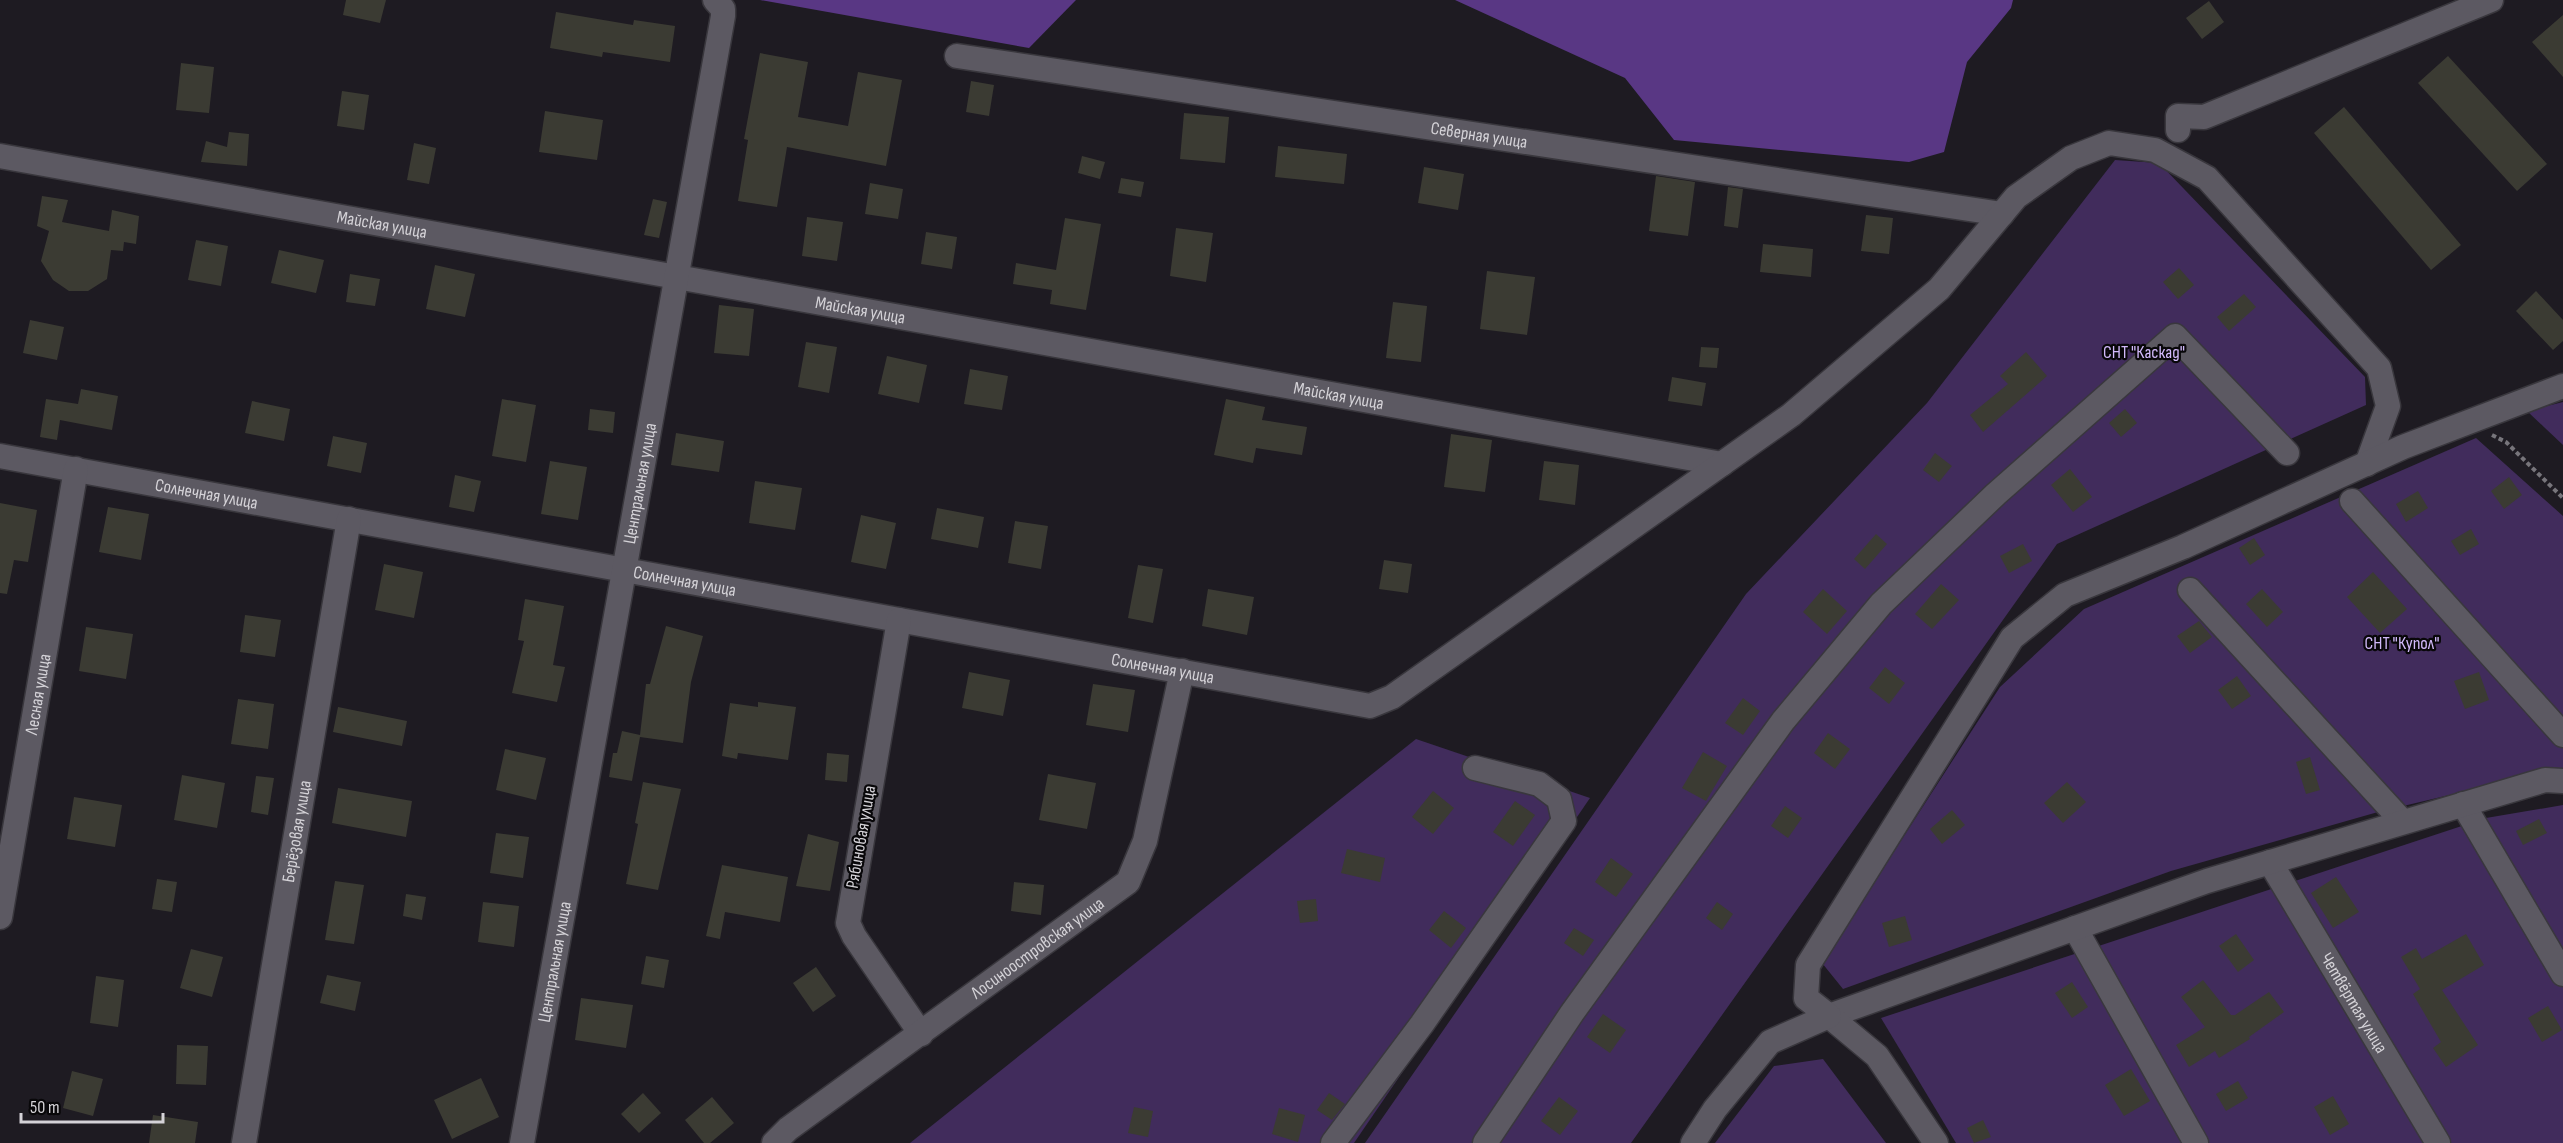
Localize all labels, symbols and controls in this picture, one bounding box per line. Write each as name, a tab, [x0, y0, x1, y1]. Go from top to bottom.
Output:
street label: Северная улица	[1429, 117, 1529, 153]
street label: Майская улица	[335, 206, 429, 243]
street label: Майская улица	[814, 292, 907, 328]
park label: СНТ "Каскад"	[2103, 342, 2185, 363]
street label: Майская улица	[1292, 377, 1386, 414]
street label: Центральная улица	[619, 421, 661, 546]
street label: Солнечная улица	[154, 474, 260, 513]
street label: Солнечная улица	[632, 561, 738, 601]
park label: СНТ "Купол"	[2365, 633, 2439, 654]
street label: Солнечная улица	[1110, 649, 1216, 688]
street label: Лесная улица	[20, 652, 55, 737]
street label: Берёзовая улица	[278, 779, 315, 884]
street label: Рябиновая улица	[842, 784, 880, 890]
street label: Лосиноостровская улица	[966, 892, 1108, 1004]
street label: Центральная улица	[533, 900, 575, 1024]
street label: Четвёртая улица	[2316, 949, 2392, 1057]
scale bar	[21, 1086, 164, 1124]
text: 50 m	[30, 1097, 60, 1118]

